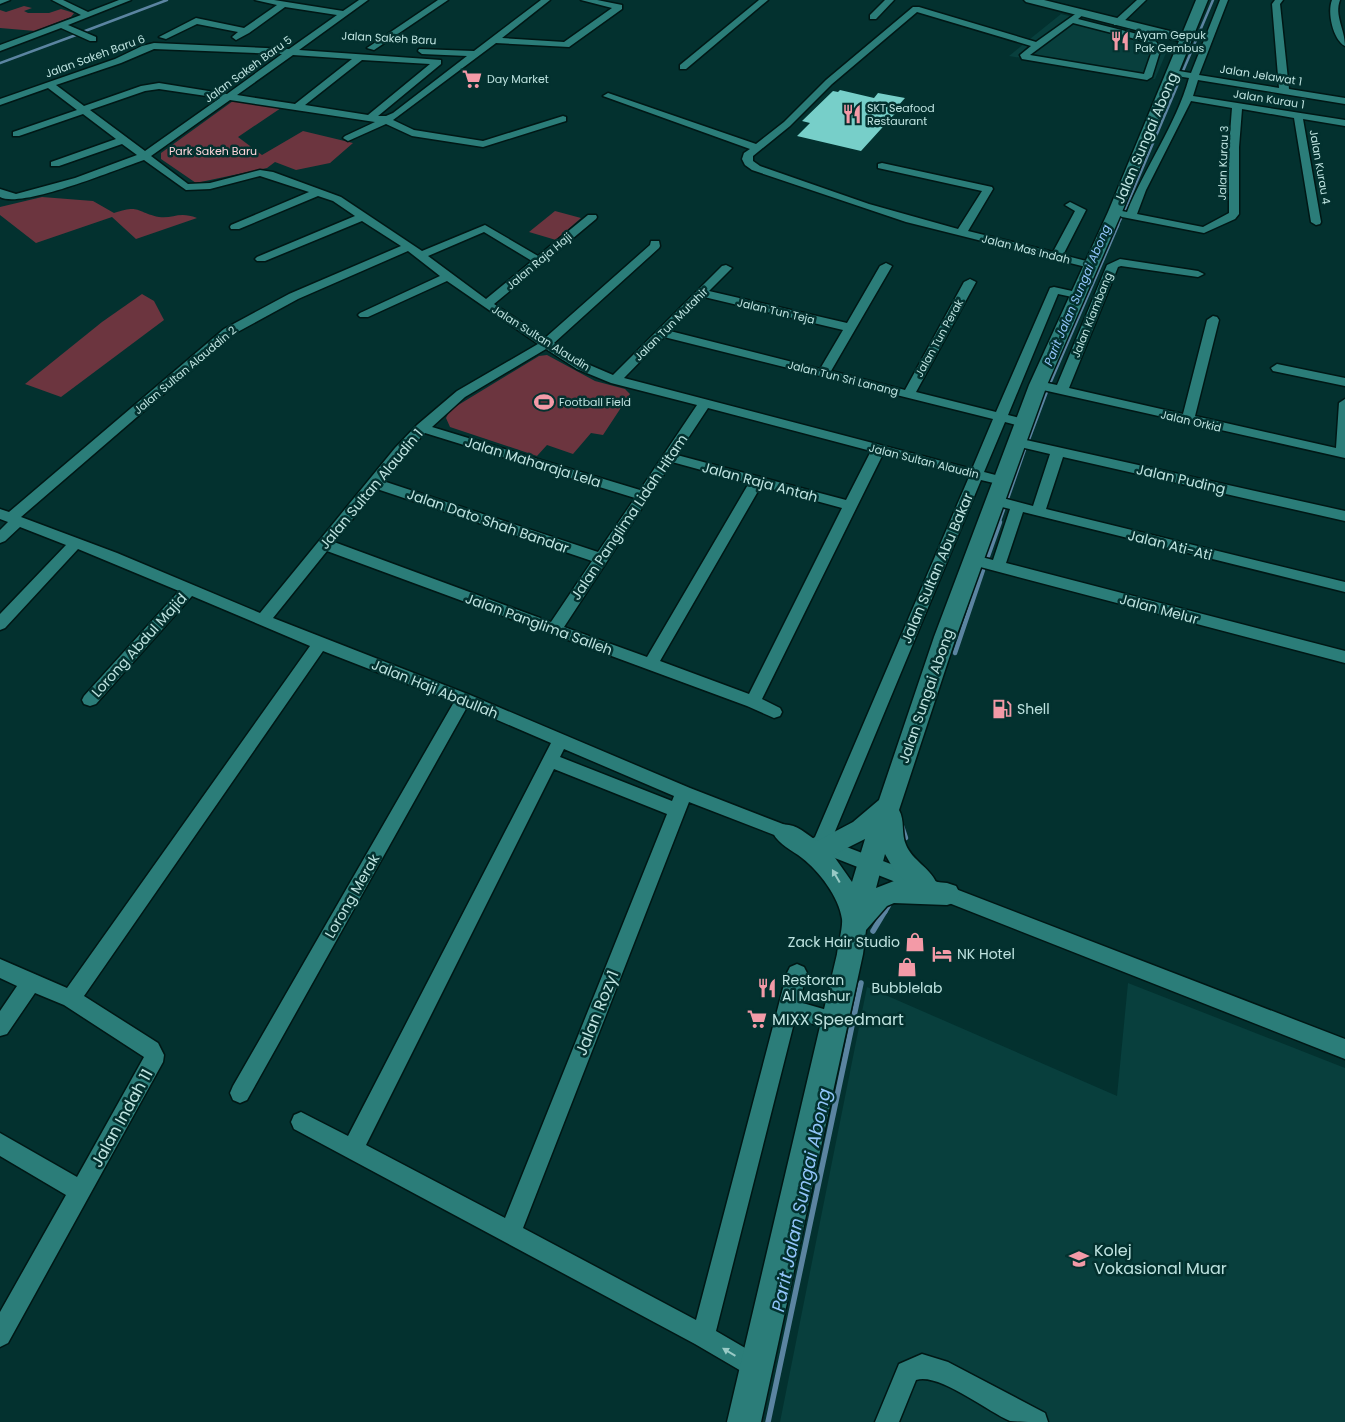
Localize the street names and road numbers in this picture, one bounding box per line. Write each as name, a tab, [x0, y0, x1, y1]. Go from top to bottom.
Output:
street label: Jalan Sakeh Baru	[341, 28, 437, 48]
street label: Jalan Sakeh Baru 6	[43, 31, 147, 81]
street label: Jalan Sakeh Baru 5	[201, 32, 295, 106]
street label: Jalan Jelawat 1	[1219, 61, 1303, 89]
street label: Jalan Sungai Abong	[1109, 69, 1183, 207]
street label: Jalan Kurau 1	[1232, 85, 1306, 113]
street label: Jalan Kurau 3	[1214, 125, 1232, 201]
street label: Jalan Kurau 4	[1306, 128, 1334, 206]
street label: Jalan Raja Haji	[503, 229, 575, 293]
street label: Jalan Mas Indah	[980, 230, 1072, 268]
street label: Jalan Kiambang	[1068, 270, 1116, 360]
street label: Jalan Tun Mutahir	[631, 284, 711, 364]
street label: Jalan Tun Teja	[736, 294, 816, 328]
street label: Jalan Tun Perak	[911, 296, 967, 380]
street label: Jalan Sultan Alaudin	[489, 301, 593, 375]
street label: Jalan Sultan Alauddin 2	[130, 322, 240, 418]
street label: Jalan Tun Sri Lanang	[786, 356, 900, 400]
street label: Jalan Orkid	[1159, 406, 1223, 436]
street label: Jalan Sultan Alaudin 1	[315, 424, 427, 554]
street label: Jalan Panglima Lidah Hitam	[566, 430, 692, 604]
street label: Jalan Maharaja Lela	[462, 432, 604, 492]
street label: Jalan Sultan Alaudin	[867, 440, 981, 482]
street label: Jalan Raja Antah	[700, 457, 820, 507]
street label: Jalan Puding	[1134, 459, 1228, 499]
street label: Jalan Dato Shah Bandar	[404, 484, 572, 558]
street label: Jalan Sultan Abu Bakar	[896, 490, 978, 646]
street label: Jalan Ati-Ati	[1126, 525, 1214, 565]
street label: Jalan Panglima Salleh	[463, 588, 615, 660]
street label: Lorong Abdul Majid	[87, 589, 191, 701]
street label: Jalan Melur	[1117, 589, 1201, 629]
street label: Jalan Sungai Abong	[894, 626, 958, 766]
street label: Jalan Haji Abdullah	[369, 654, 501, 724]
street label: Lorong Merak	[320, 850, 385, 942]
street label: Jalan Rozy1	[569, 967, 625, 1059]
street label: Jalan Indah 11	[85, 1065, 159, 1171]

